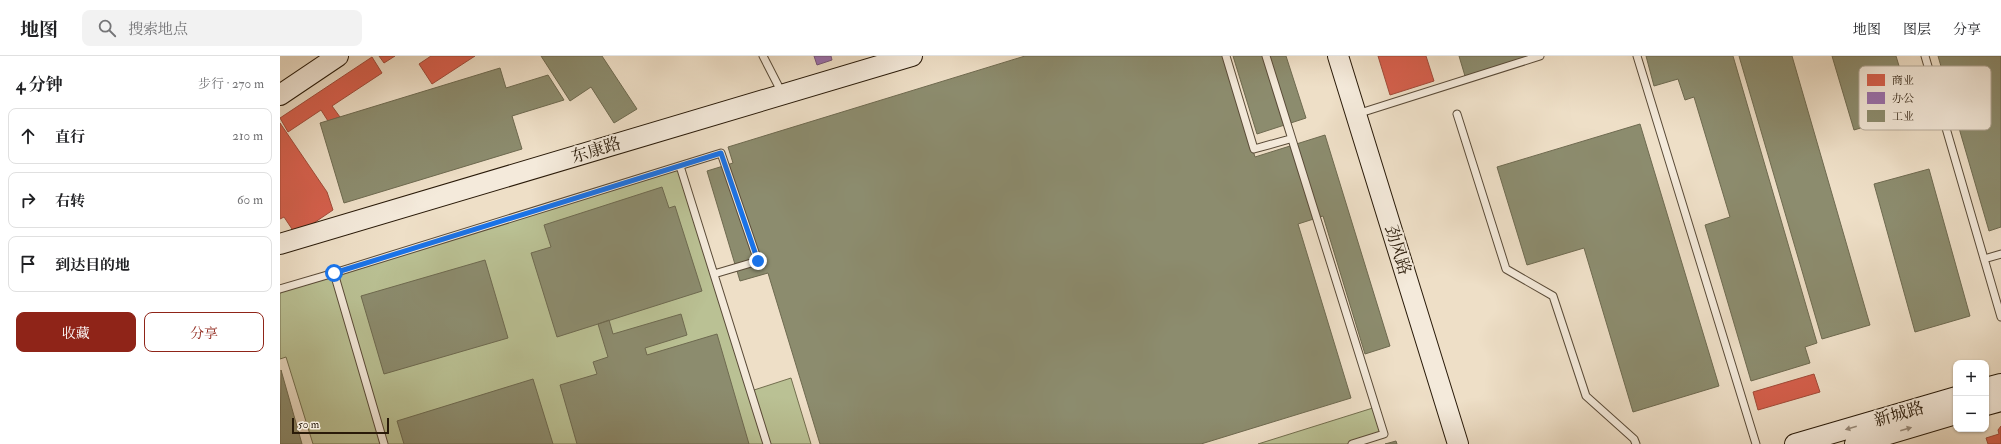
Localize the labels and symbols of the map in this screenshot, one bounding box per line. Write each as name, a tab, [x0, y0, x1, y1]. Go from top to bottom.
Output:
legend	[1859, 66, 1991, 130]
text: 商业	[1892, 74, 1914, 87]
text: 办公	[1892, 92, 1914, 105]
text: 工业	[1892, 110, 1914, 123]
street label: 东康路	[569, 133, 623, 167]
street label: 劲风路	[1381, 223, 1415, 277]
route end	[749, 252, 767, 270]
route start	[325, 264, 343, 282]
street label: 新城路	[1872, 397, 1926, 431]
scale bar	[292, 416, 389, 435]
one-way arrow	[1845, 425, 1857, 431]
one-way arrow	[1900, 426, 1912, 432]

